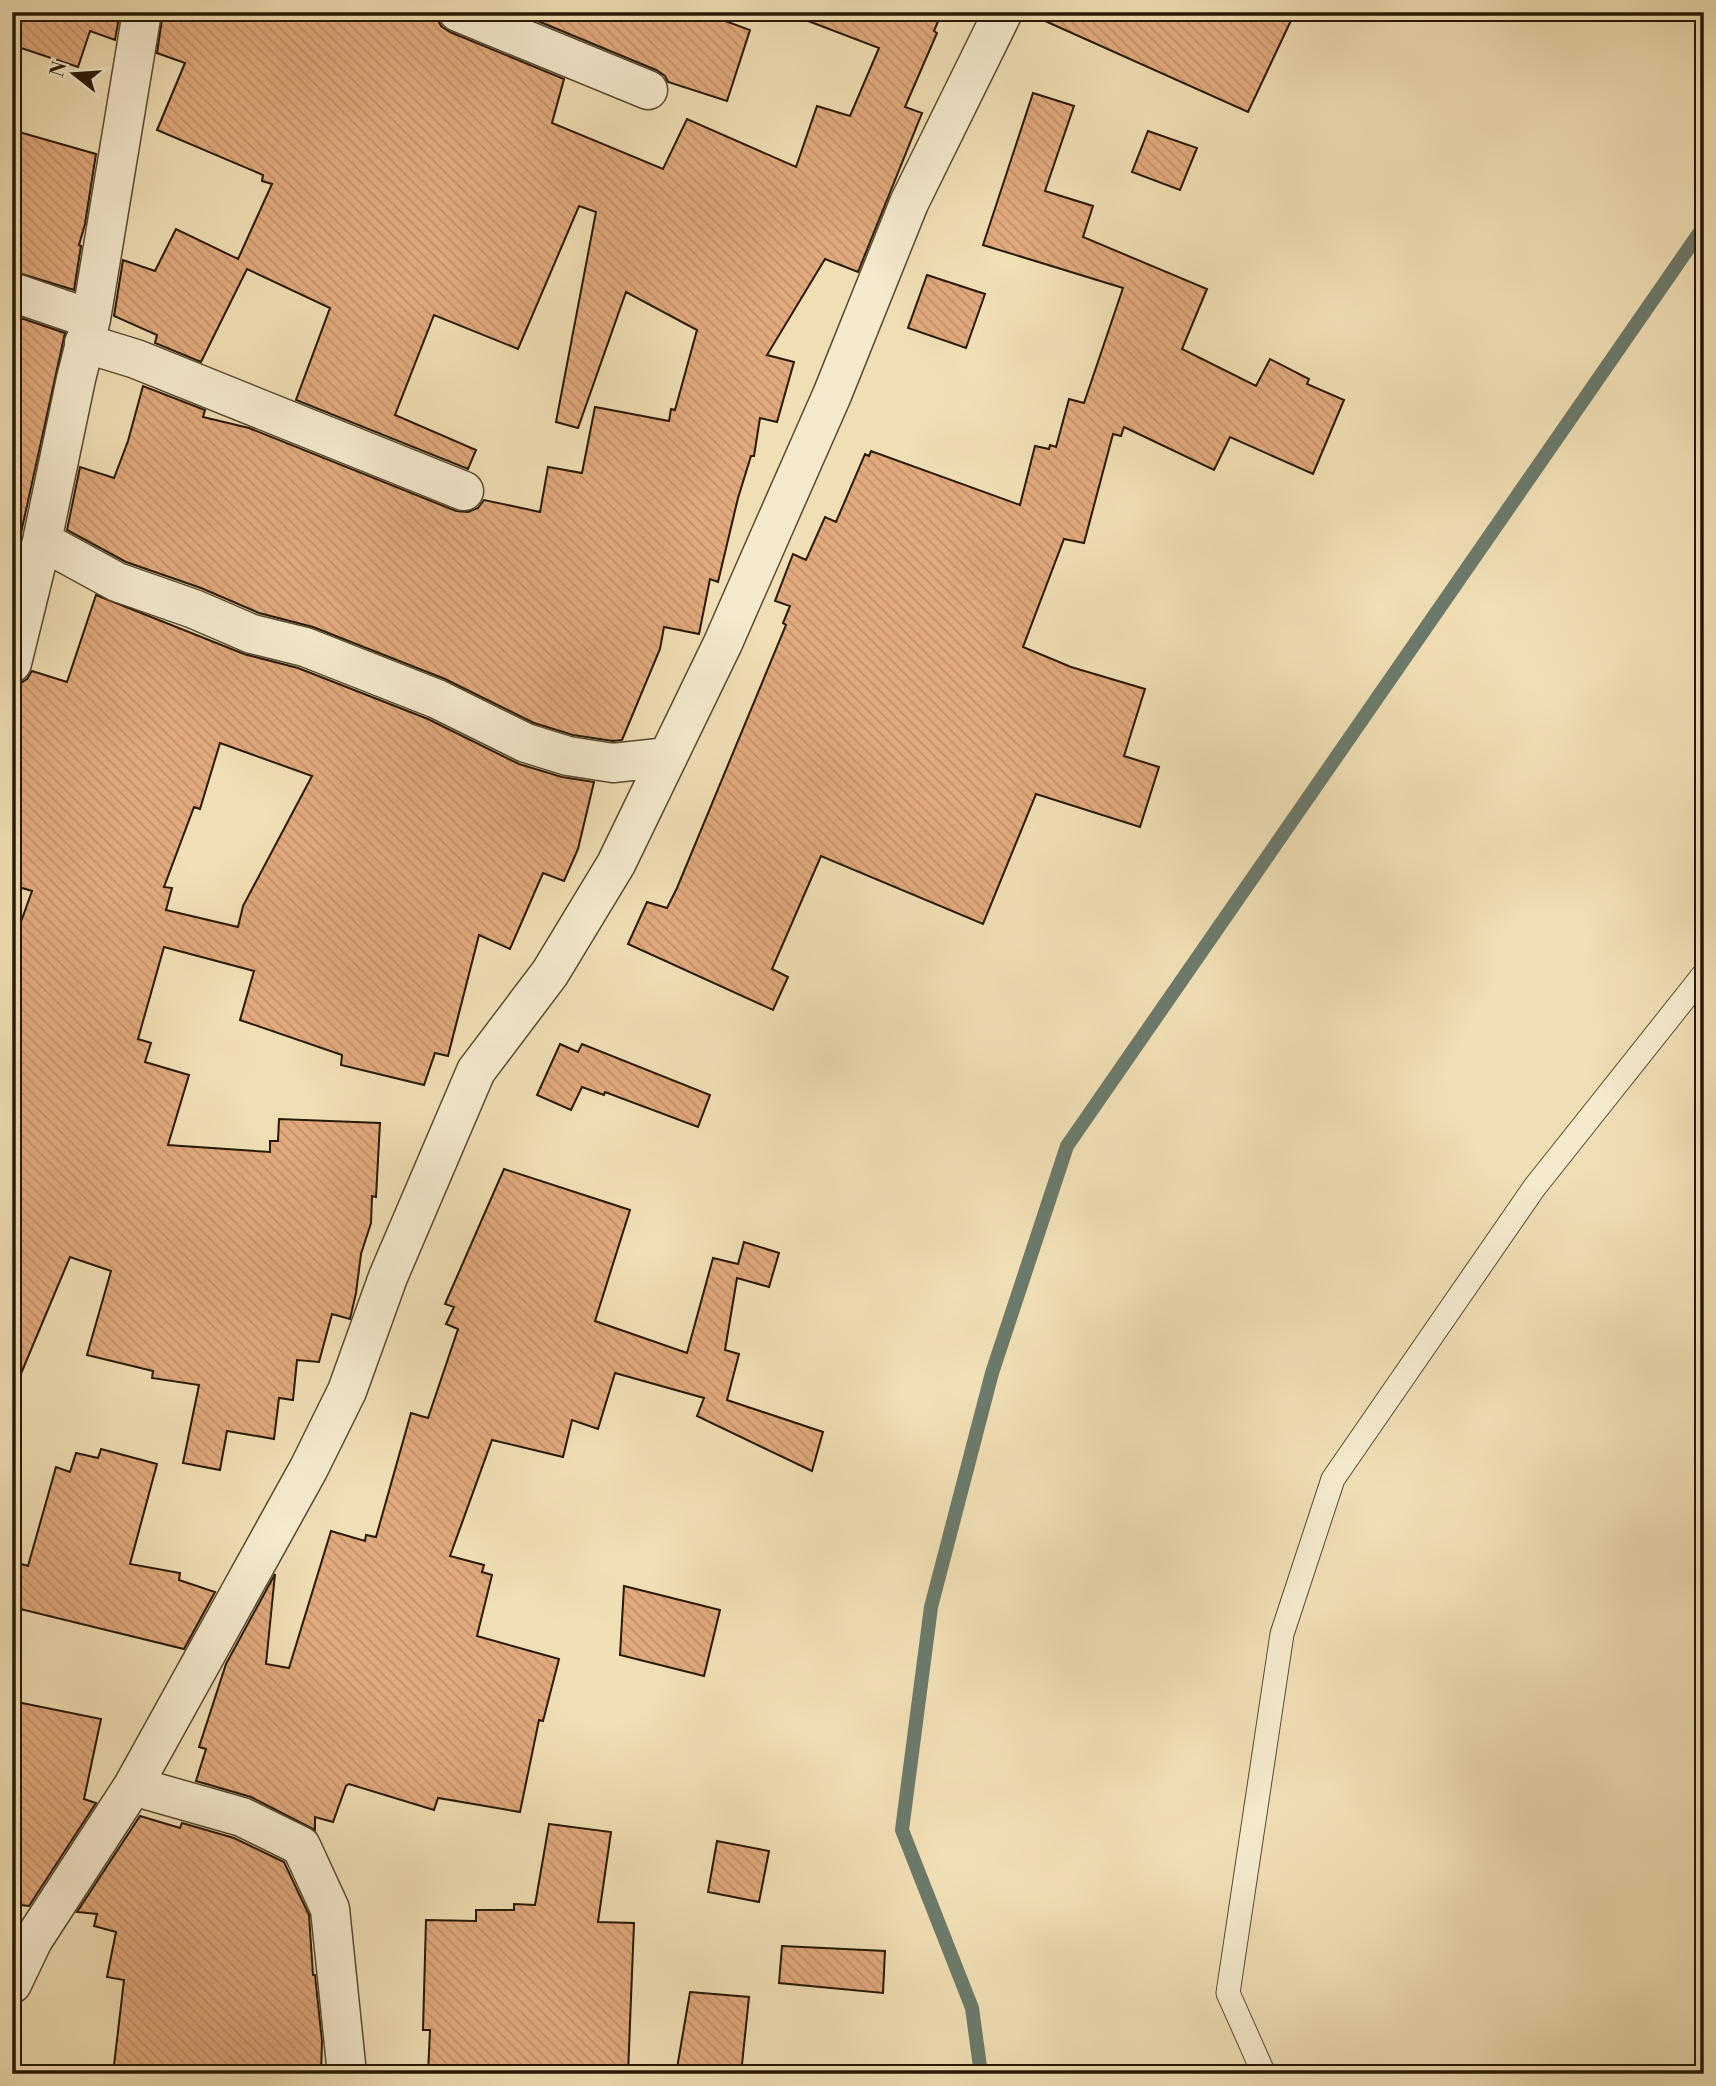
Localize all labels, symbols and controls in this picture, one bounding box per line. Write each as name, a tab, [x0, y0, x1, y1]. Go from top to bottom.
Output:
north arrow	[38, 38, 108, 108]
text: N	[45, 59, 72, 80]

